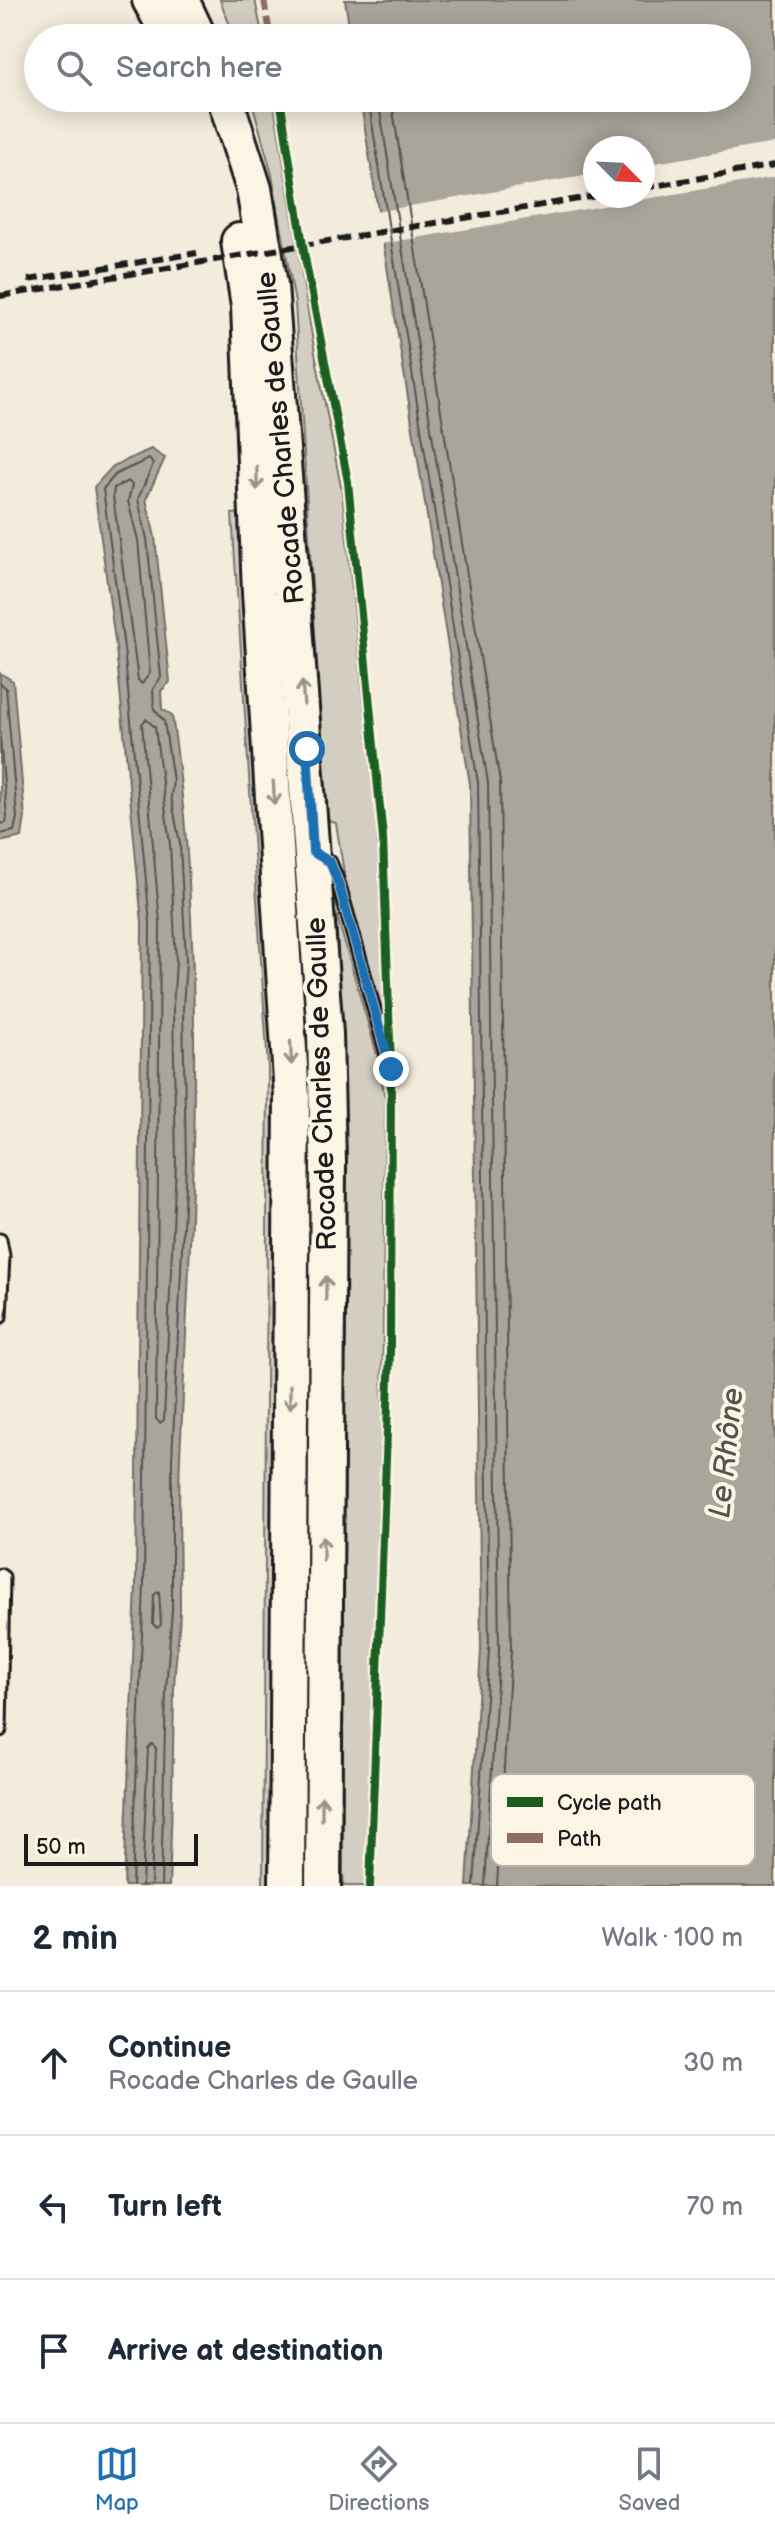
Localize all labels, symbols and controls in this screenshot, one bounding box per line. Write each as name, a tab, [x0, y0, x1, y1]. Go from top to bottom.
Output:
search box	[24, 24, 751, 112]
icon: search	[52, 46, 96, 90]
text: Search here	[116, 50, 282, 86]
north arrow	[583, 136, 655, 208]
street label: Rocade Charles de Gaulle	[250, 270, 312, 606]
one-way arrow	[249, 464, 265, 491]
one-way arrow	[295, 680, 310, 707]
route start	[289, 731, 325, 767]
one-way arrow	[267, 779, 282, 806]
street label: Rocade Charles de Gaulle	[300, 917, 344, 1251]
one-way arrow	[283, 1039, 299, 1066]
route end	[373, 1051, 409, 1087]
one-way arrow	[319, 1275, 334, 1302]
one-way arrow	[282, 1383, 298, 1410]
water label: Le Rhône	[702, 1386, 752, 1520]
one-way arrow	[316, 1535, 331, 1562]
legend	[491, 1774, 755, 1866]
text: Cycle path	[557, 1790, 662, 1817]
one-way arrow	[314, 1795, 330, 1822]
text: Path	[557, 1826, 601, 1853]
scale bar	[24, 1830, 198, 1866]
text: 50 m	[36, 1834, 86, 1861]
text: 2 min	[32, 1918, 118, 1959]
text: Walk · 100 m	[601, 1923, 743, 1954]
text: Continue	[108, 2030, 231, 2066]
icon: ahead	[32, 2041, 76, 2085]
text: 30 m	[683, 2048, 743, 2079]
text: Rocade Charles de Gaulle	[108, 2066, 418, 2097]
icon: left	[32, 2185, 76, 2229]
text: Turn left	[108, 2189, 222, 2225]
text: 70 m	[686, 2192, 743, 2223]
icon: arrive	[32, 2329, 76, 2373]
text: Arrive at destination	[108, 2333, 384, 2369]
tab: Map	[95, 2442, 139, 2517]
tab: Directions	[328, 2442, 429, 2517]
tab: Saved	[619, 2442, 680, 2517]

